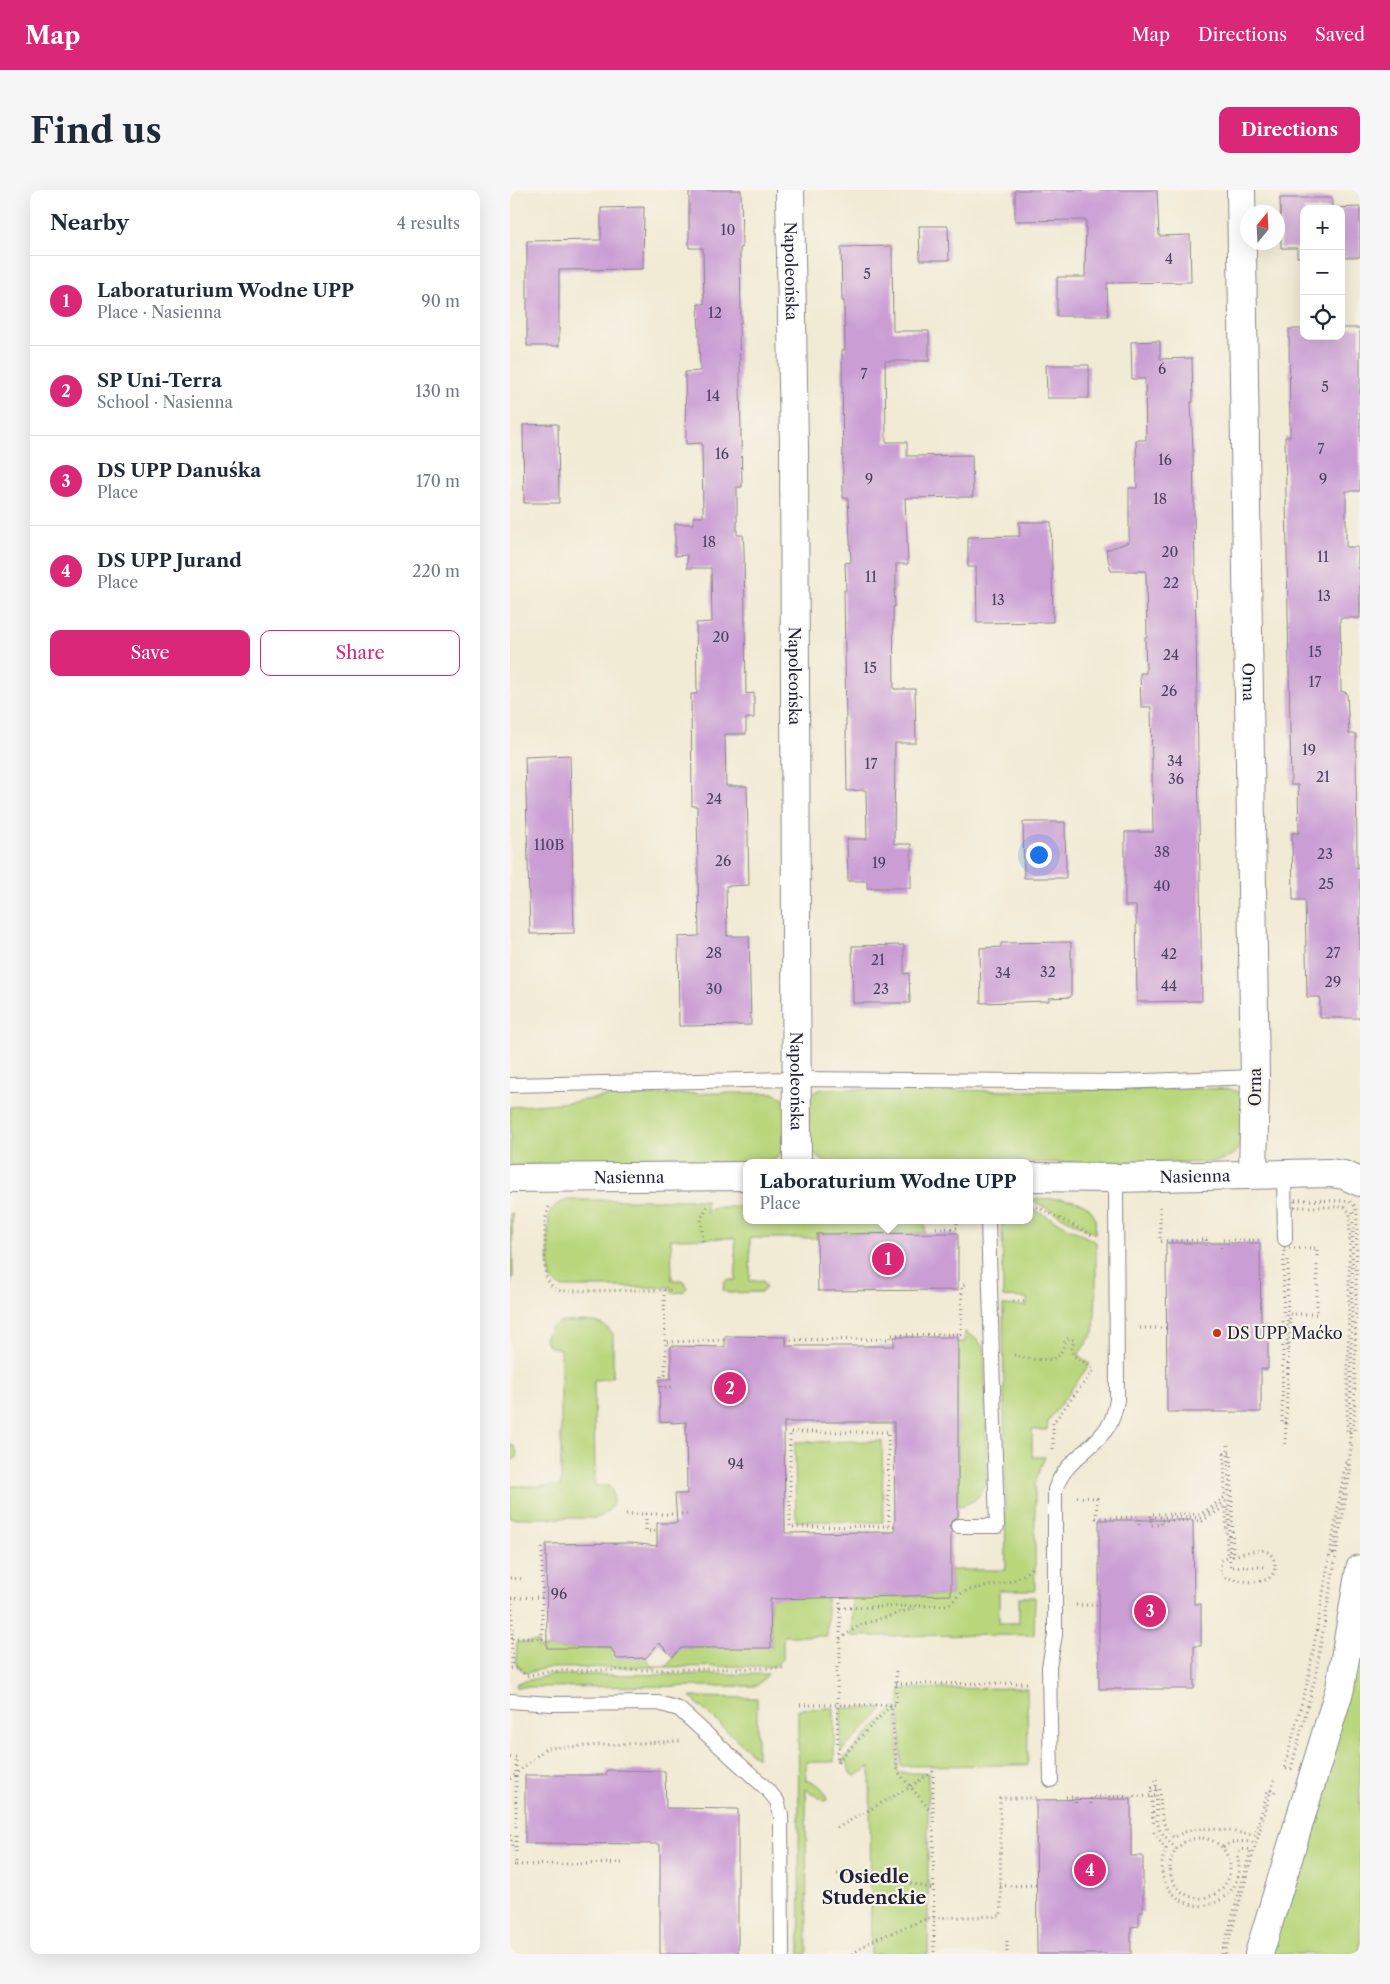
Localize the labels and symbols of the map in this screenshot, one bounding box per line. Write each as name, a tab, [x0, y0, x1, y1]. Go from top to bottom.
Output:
north arrow	[1240, 205, 1285, 250]
house number: 10	[721, 221, 735, 239]
street label: Napoleońska	[780, 221, 802, 321]
house number: 4	[1165, 250, 1173, 268]
house number: 5	[863, 265, 871, 283]
house number: 12	[708, 304, 722, 322]
house number: 6	[1158, 360, 1166, 378]
house number: 7	[861, 365, 868, 383]
house number: 5	[1321, 378, 1329, 396]
house number: 14	[706, 387, 720, 405]
house number: 7	[1318, 440, 1325, 458]
house number: 16	[715, 445, 729, 463]
house number: 16	[1158, 451, 1172, 469]
house number: 9	[865, 470, 873, 488]
house number: 9	[1319, 470, 1327, 488]
house number: 18	[1153, 490, 1167, 508]
house number: 18	[702, 533, 716, 551]
house number: 20	[1162, 543, 1179, 561]
house number: 11	[1317, 548, 1329, 566]
house number: 11	[865, 568, 877, 586]
house number: 22	[1163, 574, 1179, 592]
house number: 13	[1317, 587, 1331, 605]
house number: 13	[991, 591, 1005, 609]
street label: Napoleońska	[785, 627, 805, 726]
house number: 20	[713, 628, 730, 646]
house number: 15	[1308, 643, 1322, 661]
house number: 24	[1163, 646, 1179, 664]
house number: 15	[863, 659, 877, 677]
street label: Orna	[1238, 663, 1259, 702]
house number: 17	[1309, 673, 1321, 691]
house number: 26	[1161, 682, 1177, 700]
house number: 19	[1302, 741, 1316, 759]
house number: 34	[1167, 752, 1183, 770]
house number: 17	[865, 755, 877, 773]
house number: 21	[1316, 768, 1330, 786]
house number: 36	[1168, 770, 1184, 788]
house number: 24	[706, 790, 722, 808]
house number: 110B	[534, 836, 564, 854]
your location	[1026, 842, 1052, 868]
house number: 38	[1154, 843, 1170, 861]
house number: 23	[1317, 845, 1333, 863]
house number: 26	[715, 852, 731, 870]
house number: 19	[872, 854, 886, 872]
house number: 25	[1318, 875, 1334, 893]
house number: 40	[1154, 877, 1171, 895]
house number: 28	[706, 944, 722, 962]
house number: 27	[1326, 944, 1341, 962]
house number: 42	[1161, 945, 1177, 963]
house number: 21	[871, 951, 885, 969]
house number: 32	[1040, 963, 1056, 981]
house number: 34	[995, 964, 1011, 982]
house number: 29	[1325, 973, 1341, 991]
house number: 44	[1161, 977, 1177, 995]
house number: 30	[706, 980, 722, 998]
house number: 23	[873, 980, 889, 998]
street label: Napoleońska	[786, 1032, 807, 1131]
street label: Orna	[1245, 1067, 1265, 1106]
street label: Nasienna	[1159, 1165, 1231, 1187]
street label: Nasienna	[594, 1167, 665, 1187]
pin: 1	[872, 1240, 904, 1278]
place label: DS UPP Maćko	[1227, 1323, 1343, 1343]
marker: DS UPP Maćko	[1211, 1327, 1223, 1339]
pin: 2	[714, 1369, 746, 1407]
house number: 94	[728, 1455, 744, 1473]
house number: 96	[551, 1585, 567, 1603]
pin: 3	[1134, 1592, 1166, 1630]
pin: 4	[1074, 1851, 1106, 1889]
district label: Osiedle Studenckie	[822, 1866, 927, 1909]

